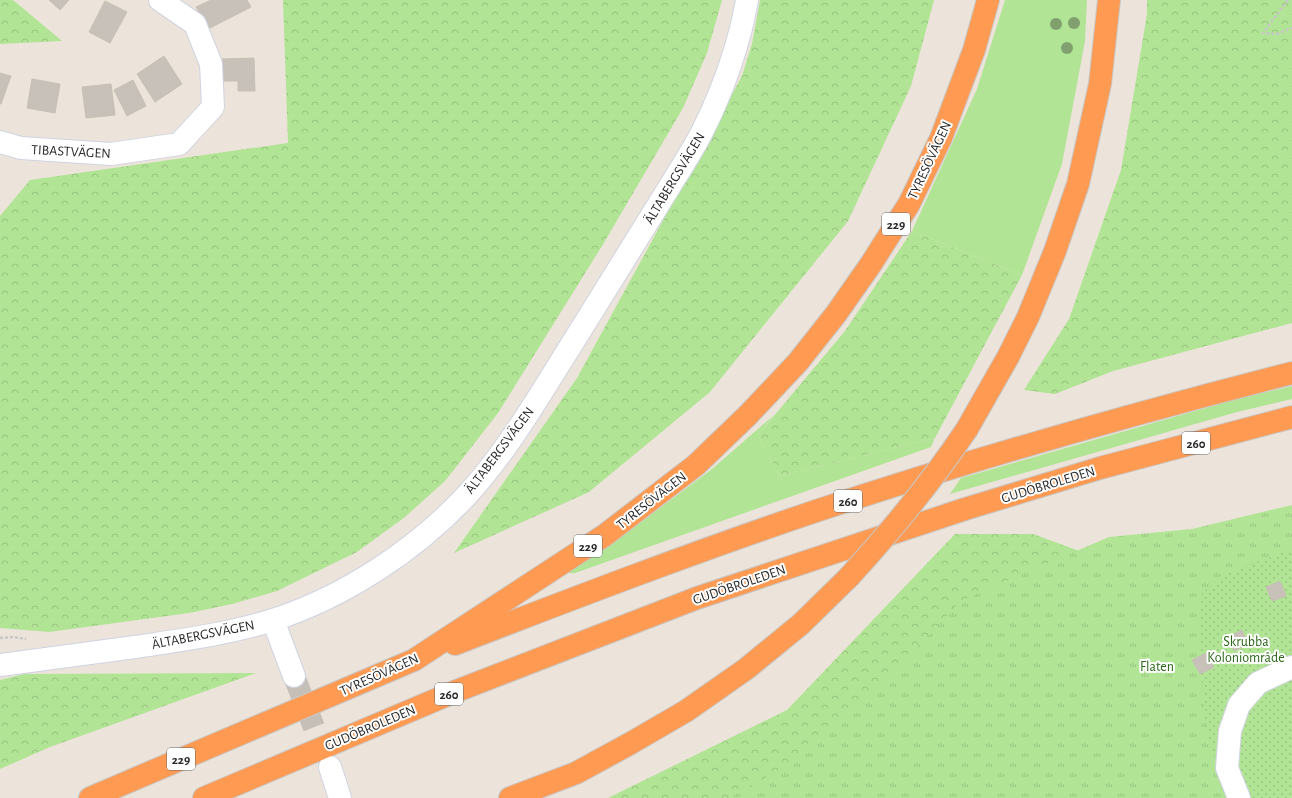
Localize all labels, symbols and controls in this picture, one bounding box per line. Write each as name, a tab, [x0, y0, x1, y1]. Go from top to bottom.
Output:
street label: TYRESÖVÄGEN	[903, 118, 954, 202]
street label: ÄLTABERGSVÄGEN	[640, 129, 708, 227]
street label: TIBASTVÄGEN	[31, 141, 111, 161]
road number: 229	[882, 213, 910, 235]
street label: ÄLTABERGSVÄGEN	[461, 403, 537, 497]
road number: 260	[1182, 432, 1210, 454]
street label: GUDÖBROLEDEN	[999, 461, 1097, 506]
street label: TYRESÖVÄGEN	[612, 467, 689, 532]
road number: 260	[834, 490, 862, 512]
road number: 229	[574, 535, 602, 557]
street label: GUDÖBROLEDEN	[690, 560, 787, 607]
street label: ÄLTABERGSVÄGEN	[150, 616, 256, 652]
park label: Skrubba Koloniområde	[1207, 635, 1285, 665]
street label: TYRESÖVÄGEN	[337, 649, 421, 698]
park label: Flaten	[1140, 660, 1174, 674]
road number: 260	[435, 683, 463, 705]
street label: GUDÖBROLEDEN	[322, 700, 418, 753]
road number: 229	[167, 748, 195, 770]

